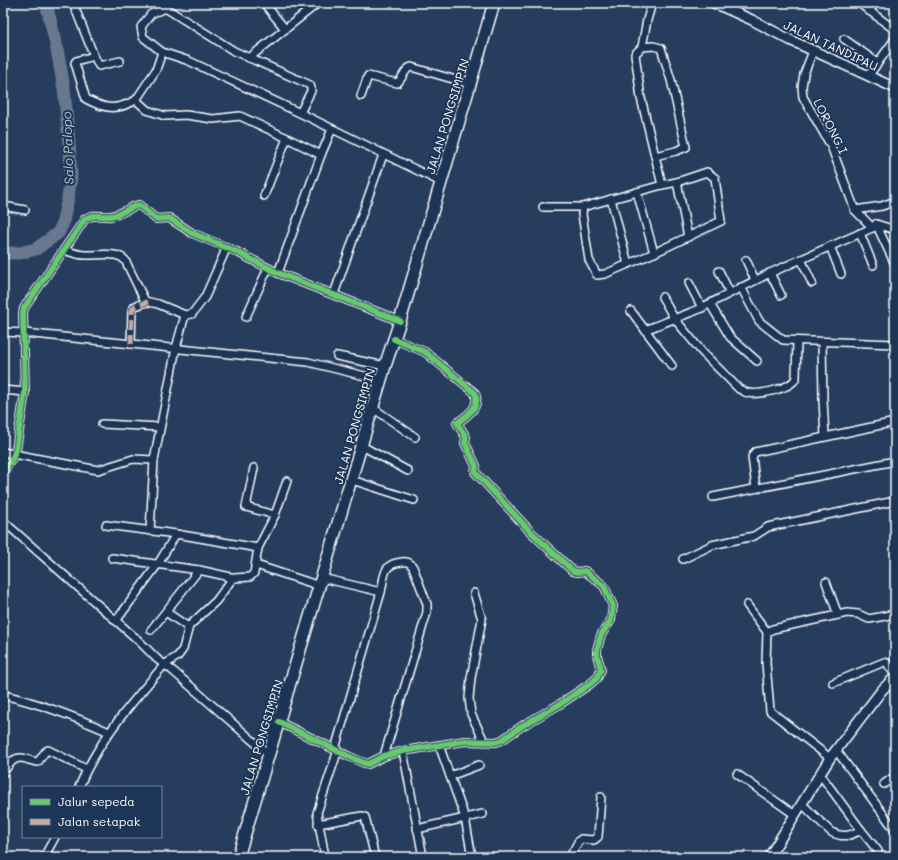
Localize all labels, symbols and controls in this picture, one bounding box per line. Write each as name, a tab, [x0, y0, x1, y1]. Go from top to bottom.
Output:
street label: JALAN TANDIPAU	[781, 16, 881, 74]
street label: JALAN PONGSIMPIN	[422, 56, 472, 176]
street label: LORONG I	[810, 96, 852, 156]
water label: Salo Palopo	[57, 111, 77, 185]
street label: JALAN PONGSIMPIN	[330, 366, 378, 486]
street label: JALAN PONGSIMPIN	[236, 677, 286, 797]
legend	[22, 786, 162, 838]
text: Jalur sepeda	[58, 793, 135, 809]
text: Jalan setapak	[58, 813, 140, 829]

